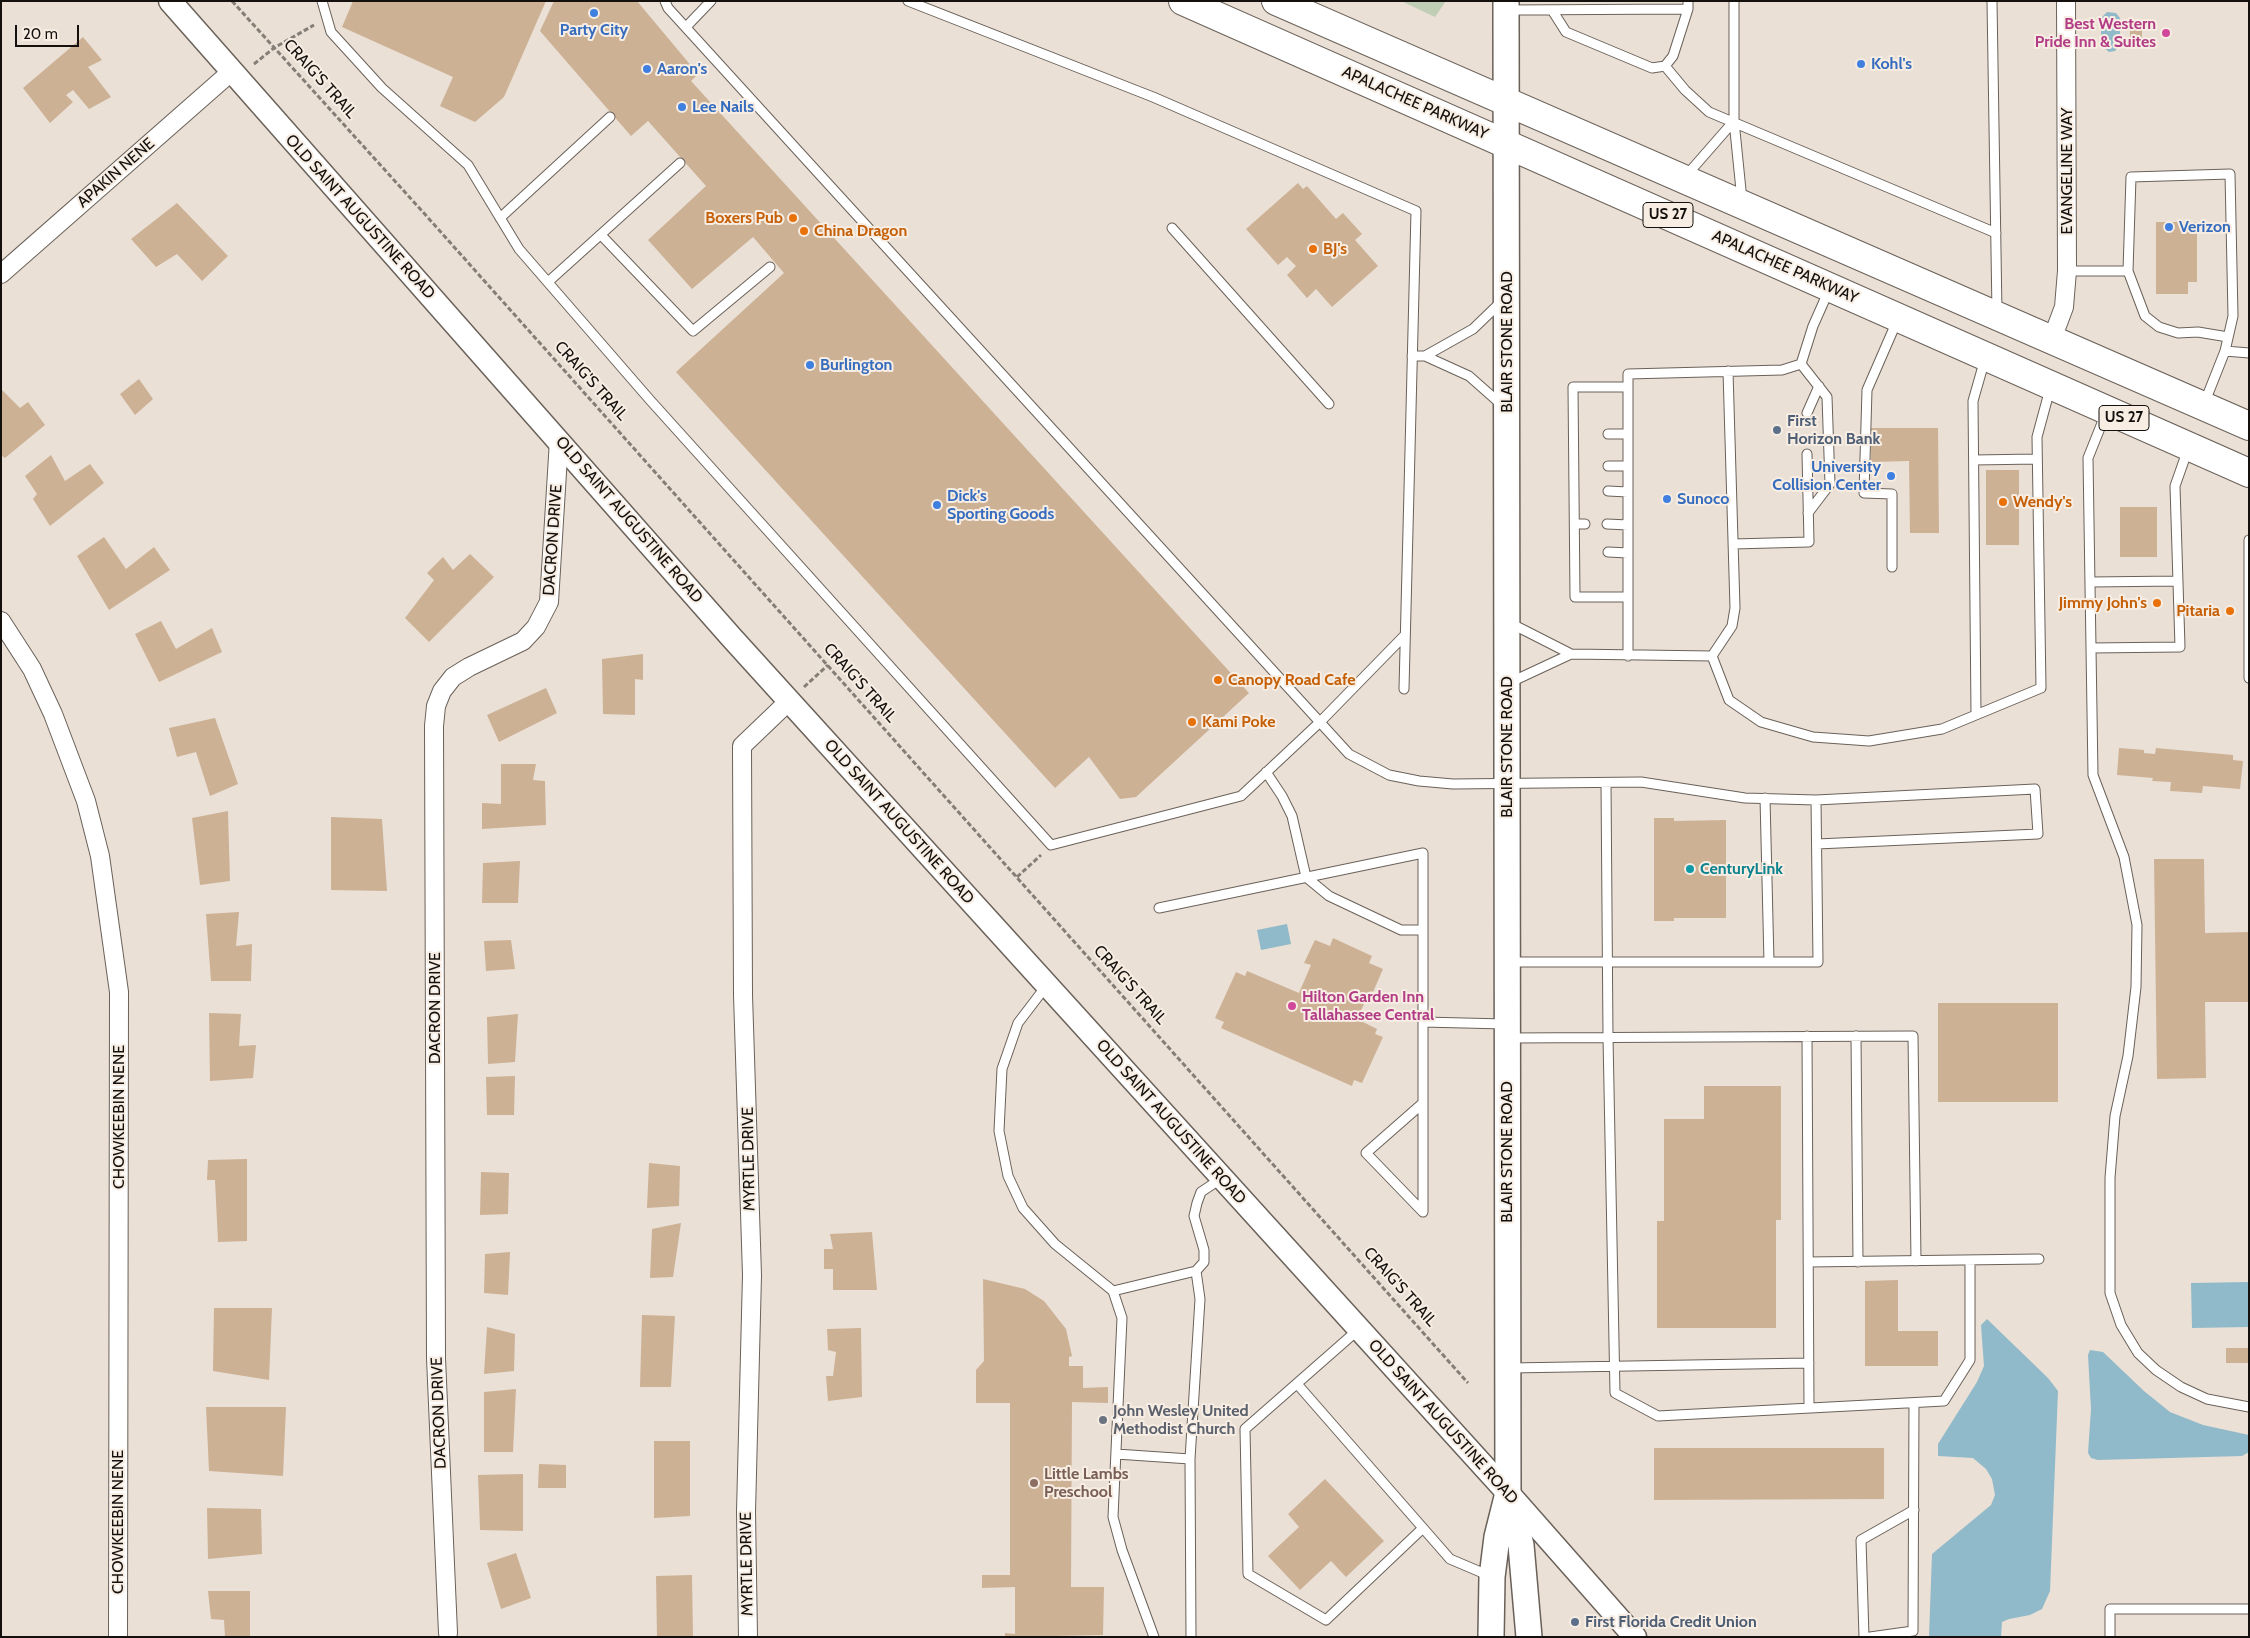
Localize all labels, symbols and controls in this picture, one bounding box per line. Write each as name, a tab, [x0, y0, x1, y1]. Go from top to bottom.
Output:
marker: Party City	[588, 7, 600, 19]
place label: Best Western Pride Inn & Suites	[2035, 14, 2156, 52]
scale bar	[18, 15, 81, 47]
place label: Party City	[560, 20, 628, 40]
text: 20 m	[23, 25, 58, 43]
marker: Best Western Pride Inn & Suites	[2160, 27, 2172, 39]
street label: CRAIG'S TRAIL	[279, 35, 361, 123]
place label: Kohl's	[1871, 54, 1912, 74]
marker: Kohl's	[1855, 58, 1867, 70]
place label: Aaron's	[657, 59, 707, 79]
street label: APALACHEE PARKWAY	[1339, 62, 1491, 144]
marker: Aaron's	[641, 63, 653, 75]
place label: Lee Nails	[692, 97, 754, 117]
marker: Lee Nails	[676, 101, 688, 113]
street label: EVANGELINE WAY	[2057, 108, 2077, 234]
street label: OLD SAINT AUGUSTINE ROAD	[281, 131, 439, 303]
street label: APAKIN NENE	[73, 134, 159, 212]
road number: US 27	[1643, 202, 1693, 228]
place label: Boxers Pub	[705, 208, 783, 228]
marker: Boxers Pub	[787, 212, 799, 224]
place label: Verizon	[2179, 217, 2231, 237]
place label: China Dragon	[814, 221, 907, 241]
marker: Verizon	[2163, 221, 2175, 233]
marker: China Dragon	[798, 225, 810, 237]
street label: APALACHEE PARKWAY	[1709, 226, 1861, 308]
place label: BJ's	[1323, 239, 1347, 259]
marker: BJ's	[1307, 243, 1319, 255]
street label: BLAIR STONE ROAD	[1497, 271, 1517, 413]
street label: CRAIG'S TRAIL	[550, 337, 632, 425]
place label: Burlington	[820, 355, 892, 375]
marker: Burlington	[804, 359, 816, 371]
road number: US 27	[2099, 406, 2149, 430]
place label: First Horizon Bank	[1787, 411, 1880, 449]
marker: First Horizon Bank	[1771, 424, 1783, 436]
street label: OLD SAINT AUGUSTINE ROAD	[551, 433, 707, 607]
place label: University Collision Center	[1772, 457, 1881, 495]
marker: University Collision Center	[1885, 470, 1897, 482]
street label: DACRON DRIVE	[540, 484, 566, 596]
place label: Dick's Sporting Goods	[947, 486, 1054, 524]
place label: Sunoco	[1677, 489, 1729, 509]
place label: Wendy's	[2013, 492, 2072, 512]
marker: Sunoco	[1661, 493, 1673, 505]
marker: Wendy's	[1997, 496, 2009, 508]
marker: Dick's Sporting Goods	[931, 499, 943, 511]
place label: Jimmy John's	[2059, 593, 2147, 613]
marker: Jimmy John's	[2151, 597, 2163, 609]
place label: Pitaria	[2176, 601, 2220, 621]
marker: Pitaria	[2224, 605, 2236, 617]
street label: CRAIG'S TRAIL	[819, 639, 901, 727]
place label: Canopy Road Cafe	[1228, 670, 1356, 690]
marker: Canopy Road Cafe	[1212, 674, 1224, 686]
street label: BLAIR STONE ROAD	[1497, 676, 1517, 818]
place label: Kami Poke	[1202, 712, 1275, 732]
marker: Kami Poke	[1186, 716, 1198, 728]
street label: OLD SAINT AUGUSTINE ROAD	[820, 736, 978, 908]
place label: CenturyLink	[1700, 859, 1783, 879]
marker: CenturyLink	[1684, 863, 1696, 875]
street label: CRAIG'S TRAIL	[1089, 941, 1171, 1029]
street label: DACRON DRIVE	[425, 952, 445, 1064]
place label: Hilton Garden Inn Tallahassee Central	[1302, 987, 1434, 1025]
marker: Hilton Garden Inn Tallahassee Central	[1286, 1000, 1298, 1012]
street label: OLD SAINT AUGUSTINE ROAD	[1092, 1036, 1250, 1208]
street label: CHOWKEEBIN NENE	[109, 1045, 129, 1189]
street label: BLAIR STONE ROAD	[1497, 1081, 1517, 1223]
street label: MYRTLE DRIVE	[738, 1107, 760, 1211]
street label: CRAIG'S TRAIL	[1359, 1243, 1441, 1331]
street label: OLD SAINT AUGUSTINE ROAD	[1364, 1336, 1522, 1508]
street label: DACRON DRIVE	[427, 1357, 451, 1469]
place label: John Wesley United Methodist Church	[1113, 1401, 1249, 1439]
marker: John Wesley United Methodist Church	[1097, 1414, 1109, 1426]
street label: CHOWKEEBIN NENE	[108, 1450, 128, 1594]
place label: Little Lambs Preschool	[1044, 1464, 1129, 1502]
marker: Little Lambs Preschool	[1028, 1477, 1040, 1489]
street label: MYRTLE DRIVE	[736, 1512, 758, 1616]
place label: First Florida Credit Union	[1585, 1612, 1757, 1632]
marker: First Florida Credit Union	[1569, 1616, 1581, 1628]

